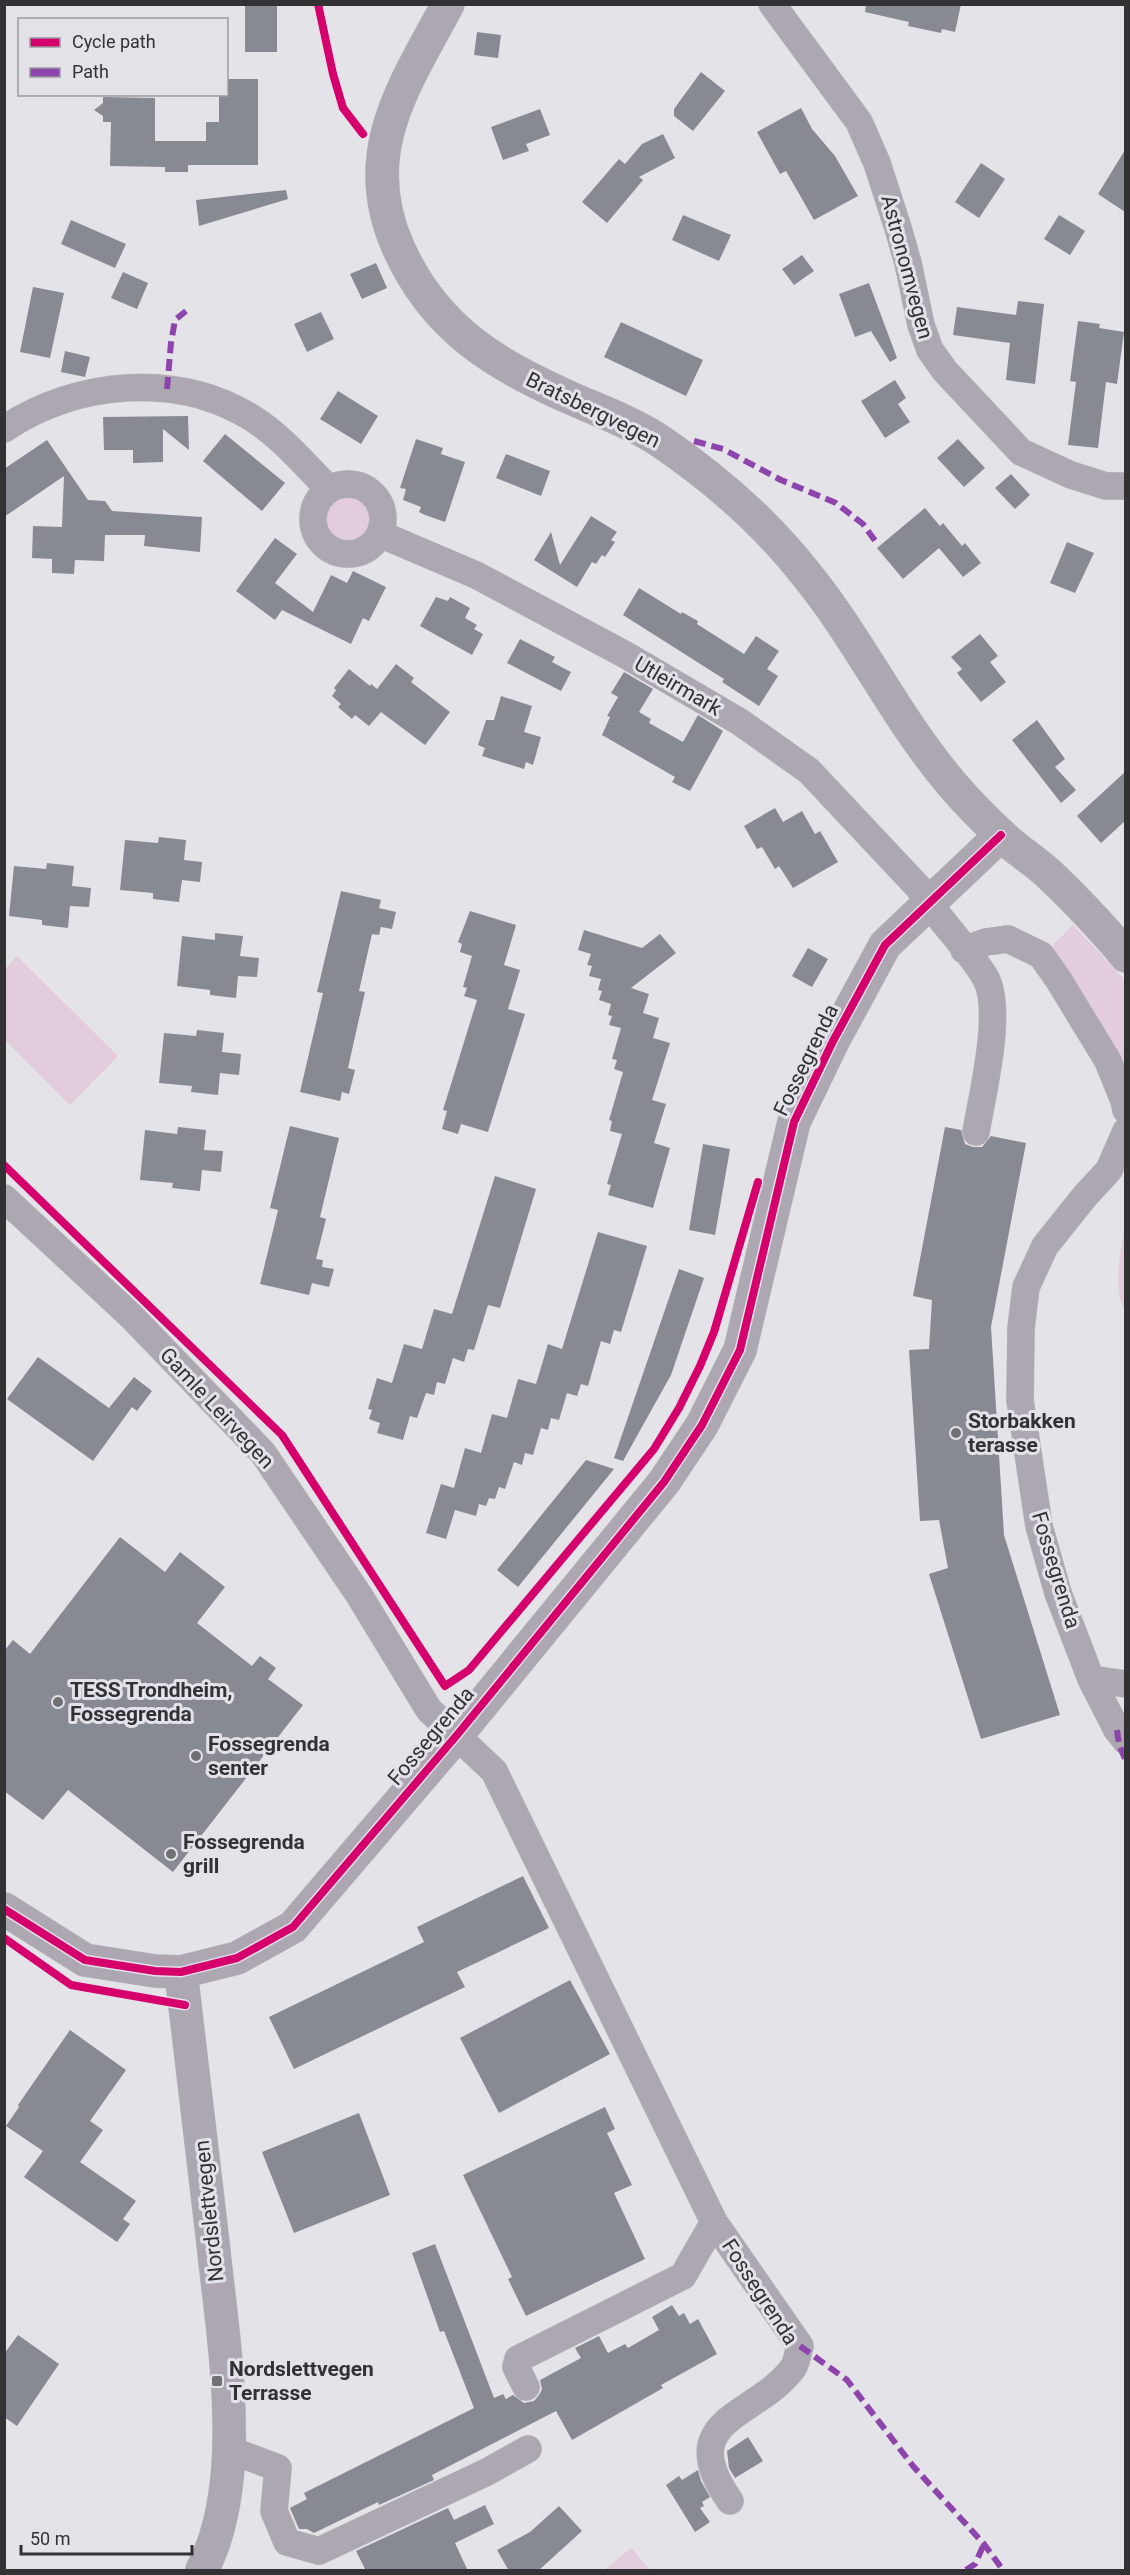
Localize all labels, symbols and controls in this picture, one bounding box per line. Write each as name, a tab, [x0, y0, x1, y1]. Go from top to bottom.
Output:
legend	[18, 18, 228, 96]
text: Cycle path	[72, 31, 156, 52]
text: Path	[72, 61, 109, 82]
street label: Astronomvegen	[876, 192, 938, 342]
street label: Bratsbergvegen	[522, 367, 664, 453]
street label: Utleirmark	[630, 651, 726, 721]
street label: Fossegrenda	[769, 1000, 843, 1120]
street label: Gamle Leirvegen	[155, 1343, 279, 1473]
place label: Storbakken terasse	[968, 1409, 1076, 1457]
marker: Storbakken terasse	[949, 1426, 963, 1440]
street label: Fossegrenda	[1027, 1509, 1085, 1631]
place label: TESS Trondheim, Fossegrenda	[70, 1678, 233, 1726]
street label: Fossegrenda	[383, 1682, 479, 1790]
marker: TESS Trondheim, Fossegrenda	[51, 1695, 65, 1709]
place label: Fossegrenda senter	[208, 1732, 330, 1780]
marker: Fossegrenda senter	[189, 1749, 203, 1763]
place label: Fossegrenda grill	[183, 1830, 305, 1878]
marker: Fossegrenda grill	[164, 1847, 178, 1861]
street label: Nordslettvegen	[190, 2139, 228, 2283]
street label: Fossegrenda	[717, 2235, 803, 2349]
place label: Nordslettvegen Terrasse	[229, 2357, 374, 2405]
marker: Nordslettvegen Terrasse	[210, 2374, 224, 2388]
scale bar	[21, 2518, 192, 2556]
text: 50 m	[30, 2528, 70, 2549]

